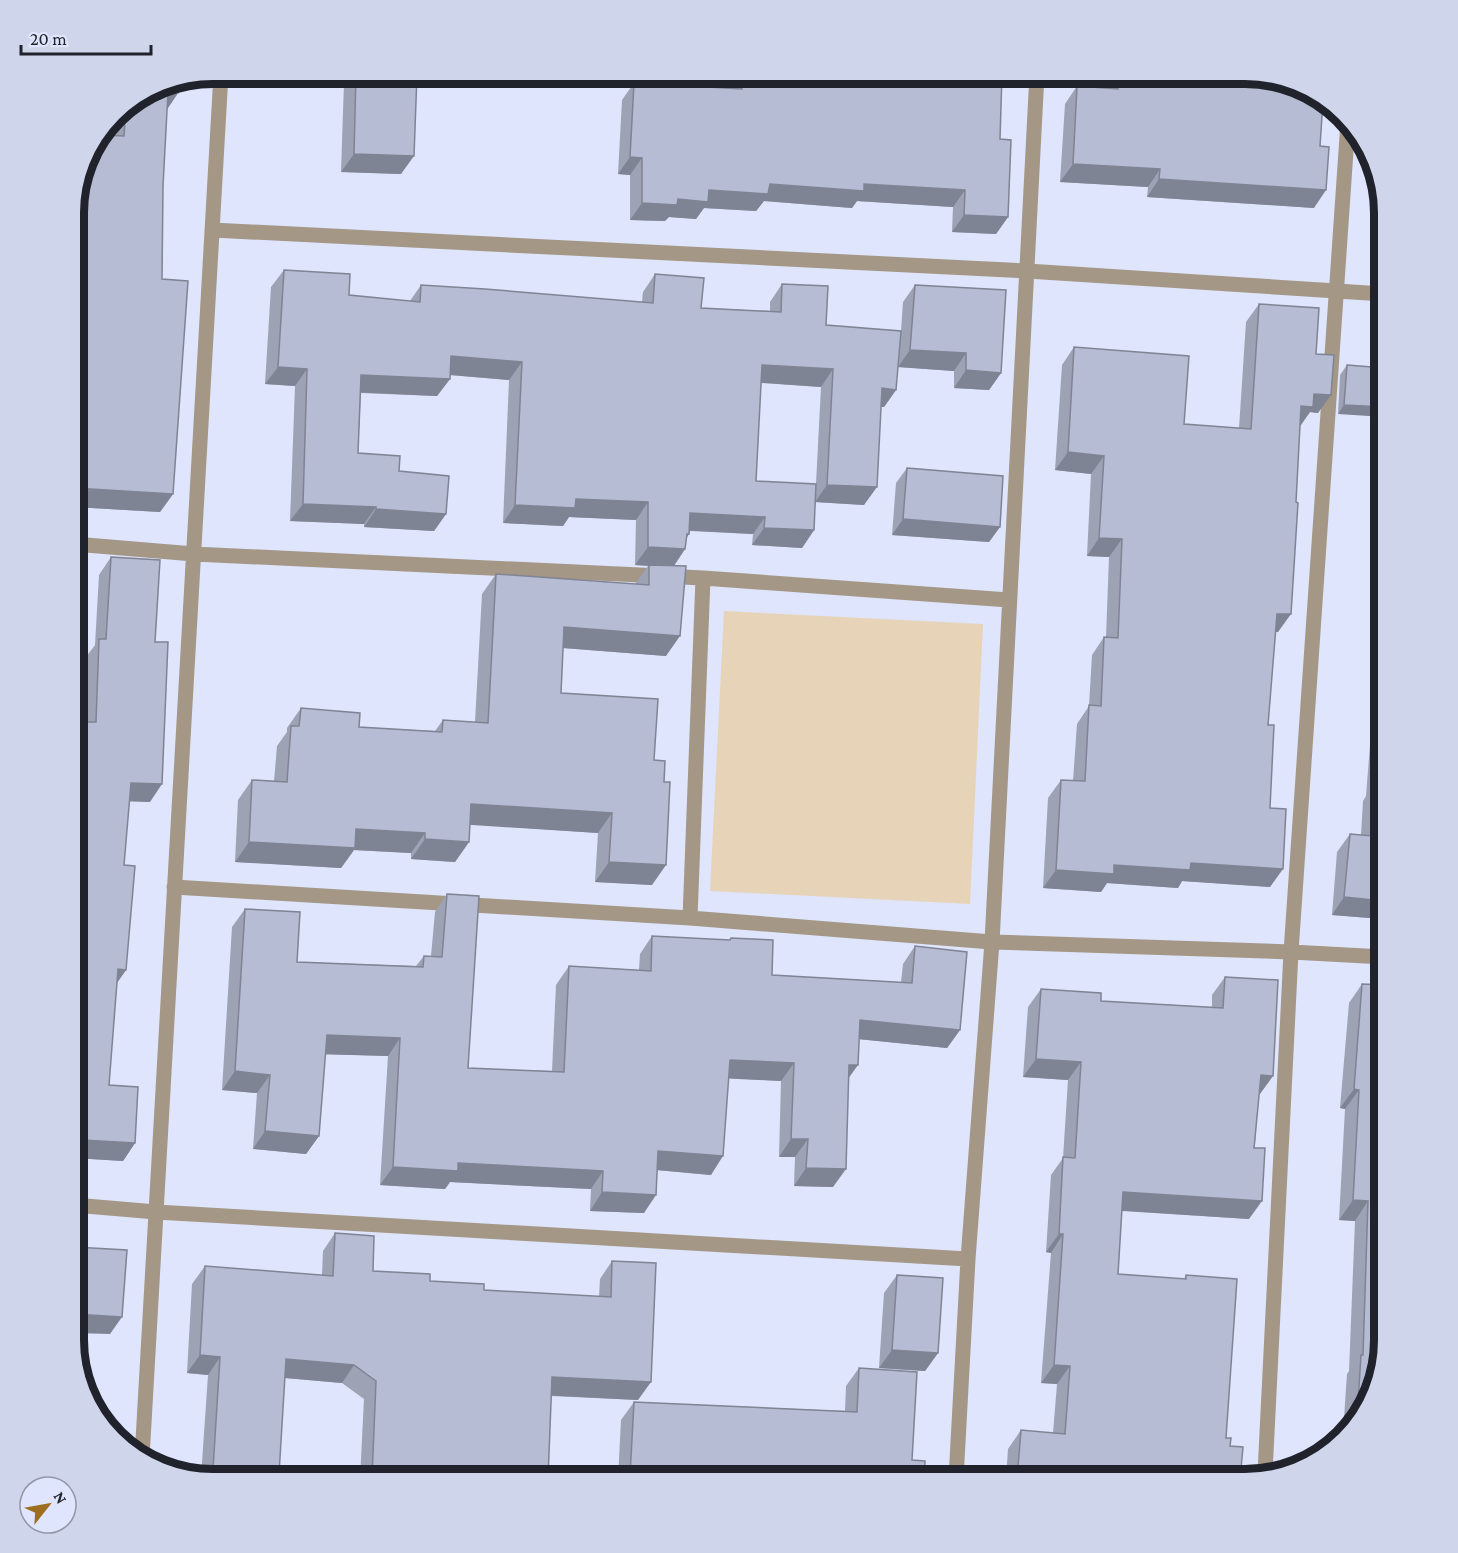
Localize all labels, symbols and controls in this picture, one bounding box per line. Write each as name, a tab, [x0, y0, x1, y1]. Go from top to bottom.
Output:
scale bar	[21, 18, 152, 56]
text: 20 m	[30, 29, 67, 49]
north arrow	[18, 1475, 78, 1535]
text: N	[50, 1488, 71, 1507]

